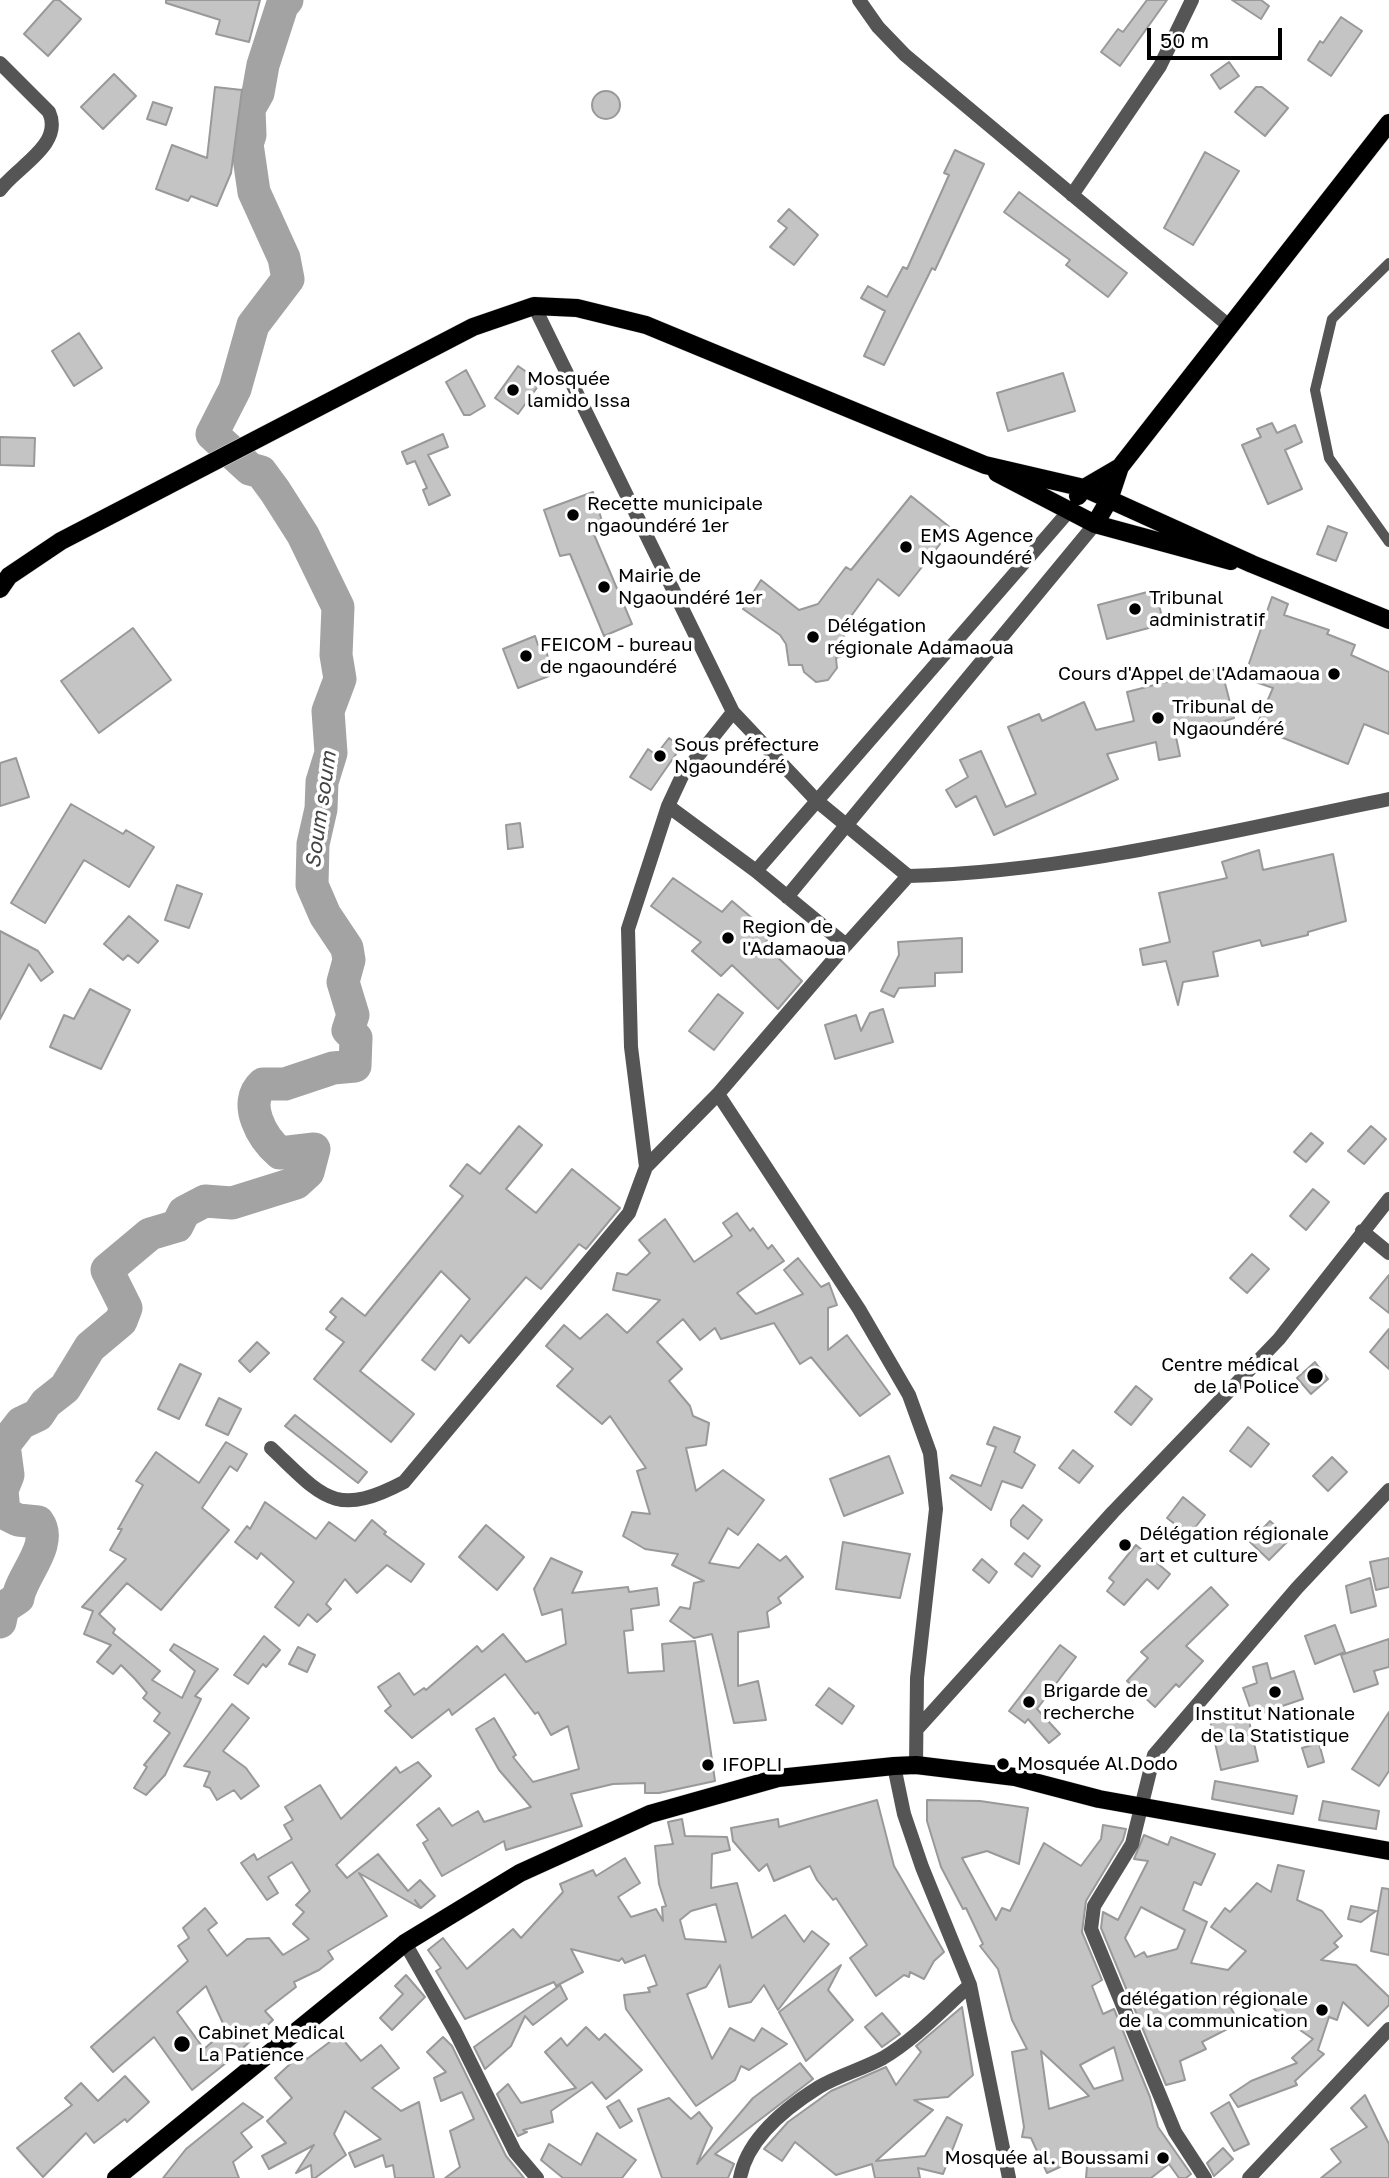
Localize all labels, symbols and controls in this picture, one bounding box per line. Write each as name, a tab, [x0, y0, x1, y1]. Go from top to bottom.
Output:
scale bar	[1151, 14, 1286, 58]
text: 50 m	[1160, 27, 1209, 53]
place label: Mosquée lamido Issa	[527, 368, 630, 412]
marker: Mosquée lamido Issa	[505, 382, 521, 398]
place label: Recette municipale ngaoundéré 1er	[587, 493, 763, 537]
marker: Recette municipale ngaoundéré 1er	[565, 507, 581, 523]
place label: EMS Agence Ngaoundéré	[920, 525, 1033, 569]
marker: EMS Agence Ngaoundéré	[898, 539, 914, 555]
place label: Mairie de Ngaoundéré 1er	[618, 565, 763, 609]
marker: Mairie de Ngaoundéré 1er	[596, 579, 612, 595]
place label: Tribunal administratif	[1149, 587, 1265, 631]
marker: Tribunal administratif	[1127, 601, 1143, 617]
place label: Délégation régionale Adamaoua	[827, 615, 1014, 659]
marker: Délégation régionale Adamaoua	[805, 629, 821, 645]
place label: FEICOM - bureau de ngaoundéré	[540, 634, 693, 678]
marker: FEICOM - bureau de ngaoundéré	[518, 648, 534, 664]
place label: Cours d'Appel de l'Adamaoua	[1058, 663, 1320, 685]
marker: Cours d'Appel de l'Adamaoua	[1326, 666, 1342, 682]
place label: Tribunal de Ngaoundéré	[1172, 696, 1284, 740]
marker: Tribunal de Ngaoundéré	[1150, 710, 1166, 726]
place label: Sous préfecture Ngaoundéré	[674, 734, 819, 778]
marker: Sous préfecture Ngaoundéré	[652, 748, 668, 764]
water label: Soum soum	[300, 750, 342, 870]
place label: Region de l'Adamaoua	[742, 916, 846, 960]
marker: Region de l'Adamaoua	[720, 930, 736, 946]
place label: Centre médical de la Police	[1161, 1354, 1299, 1398]
marker: Centre médical de la Police	[1305, 1366, 1325, 1386]
place label: Délégation régionale art et culture	[1139, 1523, 1329, 1567]
marker: Délégation régionale art et culture	[1117, 1537, 1133, 1553]
place label: Brigarde de recherche	[1043, 1680, 1148, 1724]
marker: Institut Nationale de la Statistique	[1267, 1684, 1283, 1700]
marker: Brigarde de recherche	[1021, 1694, 1037, 1710]
place label: Institut Nationale de la Statistique	[1195, 1703, 1355, 1747]
place label: Mosquée Al.Dodo	[1017, 1753, 1178, 1775]
place label: IFOPLI	[722, 1754, 782, 1776]
marker: Mosquée Al.Dodo	[995, 1756, 1011, 1772]
marker: IFOPLI	[700, 1757, 716, 1773]
place label: délégation régionale de la communication	[1119, 1988, 1308, 2032]
marker: délégation régionale de la communication	[1314, 2002, 1330, 2018]
place label: Cabinet Medical La Patience	[198, 2022, 345, 2066]
marker: Cabinet Medical La Patience	[172, 2034, 192, 2054]
place label: Mosquée al. Boussami	[945, 2147, 1149, 2169]
marker: Mosquée al. Boussami	[1155, 2150, 1171, 2166]

